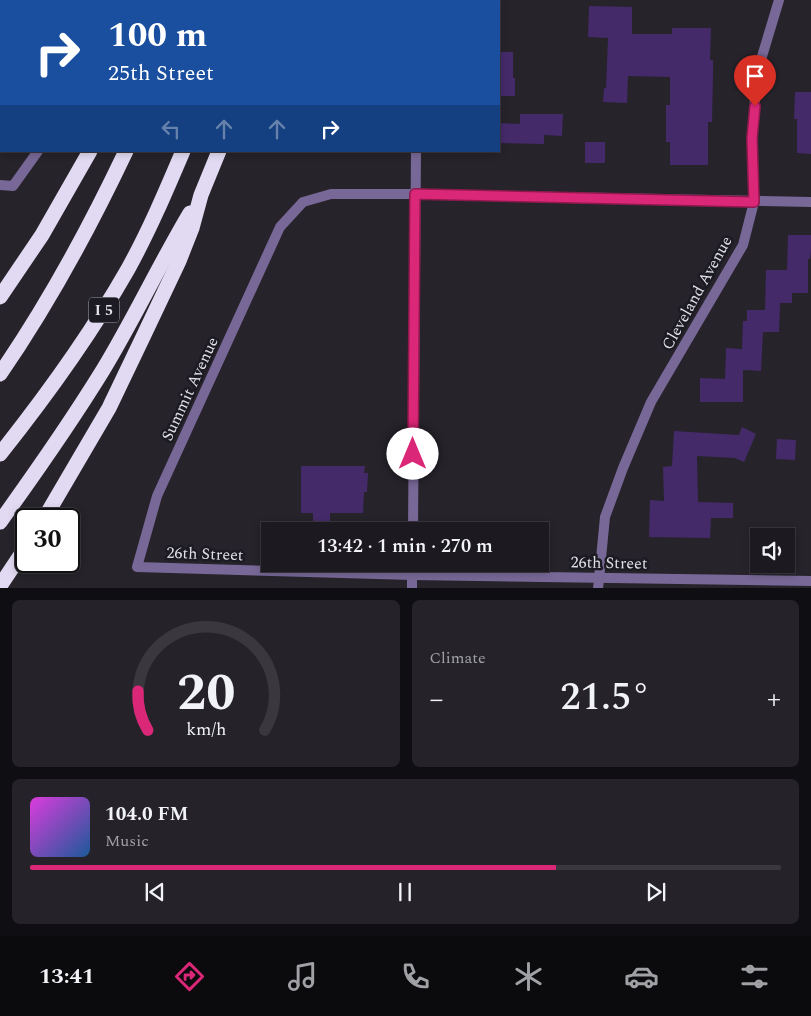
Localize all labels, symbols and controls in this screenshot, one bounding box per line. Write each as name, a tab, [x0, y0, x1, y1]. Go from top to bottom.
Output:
text: 100 m	[108, 9, 207, 62]
icon: right	[25, 20, 90, 85]
pin	[734, 55, 776, 106]
text: 25th Street	[108, 57, 214, 90]
icon: arrive	[741, 62, 769, 90]
icon: left	[157, 115, 185, 143]
icon: ahead	[210, 115, 238, 143]
icon: ahead	[263, 115, 291, 143]
icon: right	[316, 115, 344, 143]
street label: Cleveland Avenue	[656, 232, 738, 354]
road number: I 5	[89, 298, 119, 322]
street label: Summit Avenue	[155, 333, 225, 445]
position arrow	[386, 427, 438, 479]
speed limit sign: 30	[15, 508, 80, 573]
map controls	[750, 528, 795, 573]
button: sound	[750, 528, 795, 573]
text: 13:42 · 1 min · 270 m	[317, 532, 493, 561]
street label: 26th Street	[166, 541, 244, 567]
street label: 26th Street	[570, 550, 648, 576]
text: Climate	[430, 646, 486, 670]
text: 20	[177, 654, 235, 733]
text: 21.5°	[560, 669, 650, 727]
text: −	[430, 678, 444, 721]
text: +	[767, 678, 781, 721]
text: km/h	[186, 716, 226, 743]
text: 104.0 FM	[105, 800, 188, 829]
text: Music	[105, 829, 149, 853]
icon: previous	[141, 878, 169, 906]
icon: pause	[391, 878, 419, 906]
icon: next	[642, 878, 670, 906]
icon: directions	[172, 959, 207, 994]
icon: music	[285, 959, 320, 994]
icon: phone	[398, 959, 433, 994]
icon: climate	[511, 959, 546, 994]
icon: car	[624, 959, 659, 994]
icon: filters	[737, 959, 772, 994]
text: 13:41	[39, 960, 94, 993]

